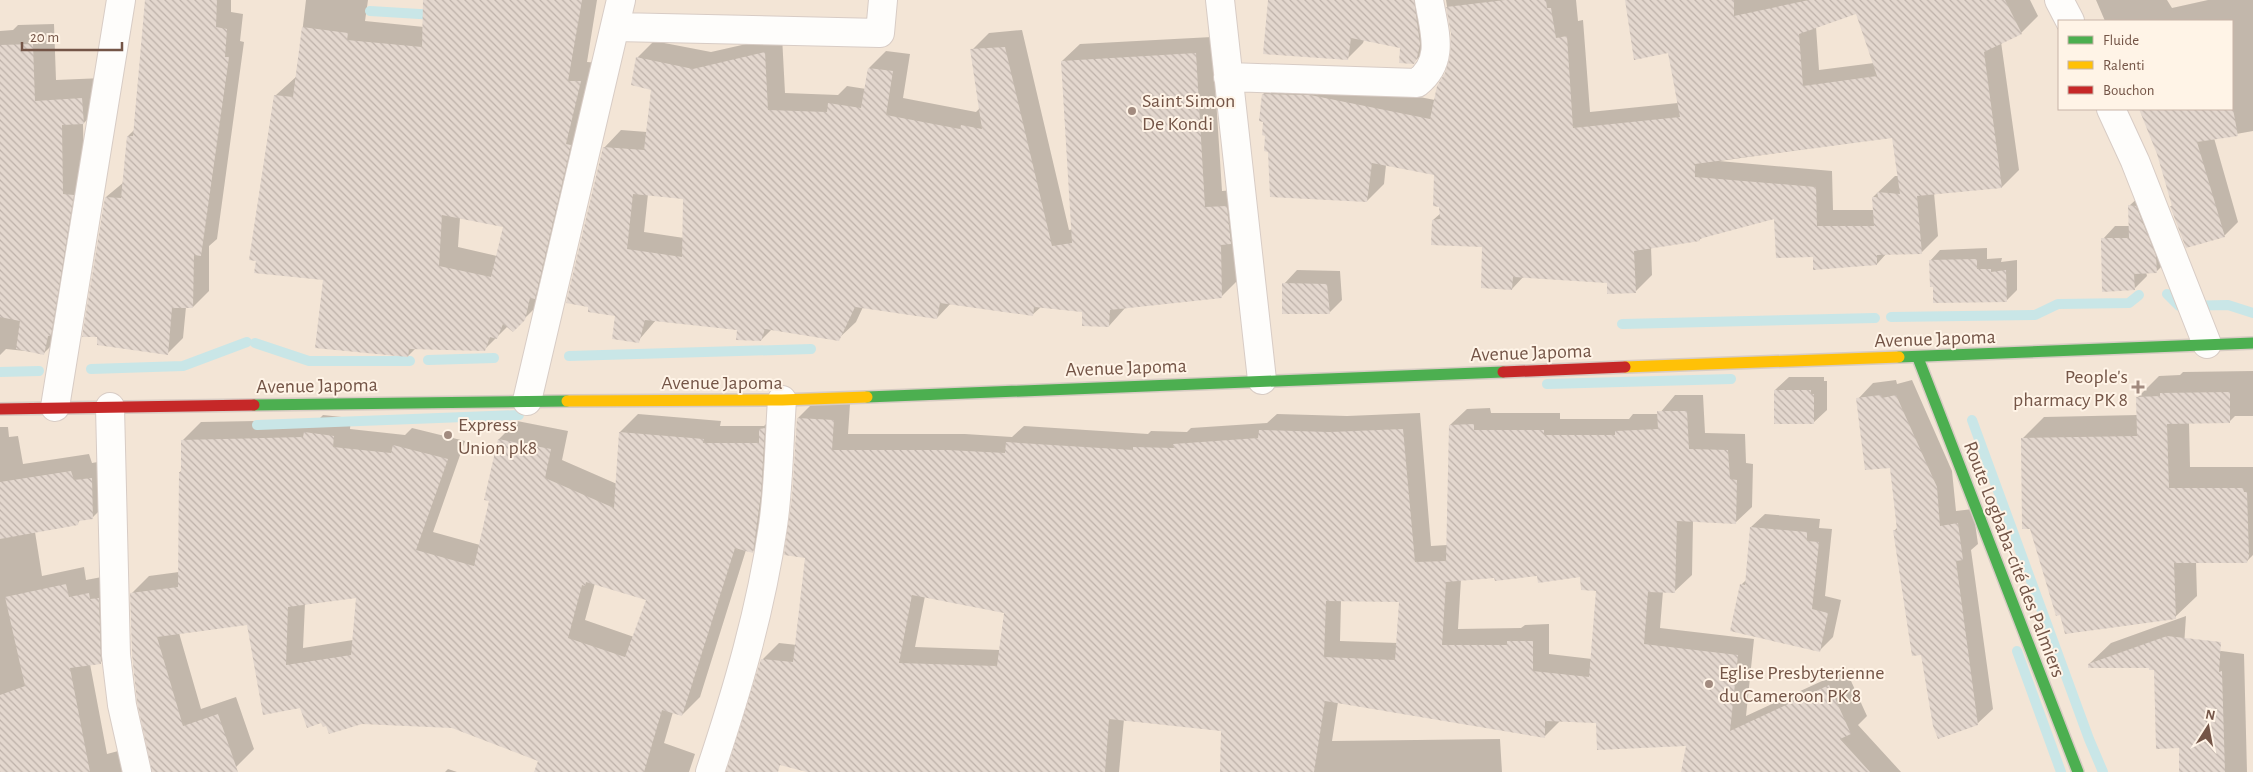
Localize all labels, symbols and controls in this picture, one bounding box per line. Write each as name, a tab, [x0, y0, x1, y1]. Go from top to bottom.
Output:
scale bar	[22, 20, 122, 52]
legend	[2058, 20, 2233, 110]
text: 20 m	[30, 30, 59, 45]
text: Fluide	[2103, 33, 2139, 48]
text: Ralenti	[2103, 58, 2145, 73]
text: Bouchon	[2103, 83, 2154, 98]
place label: Saint Simon De Kondi	[1142, 91, 1235, 134]
marker: Saint Simon De Kondi	[1126, 105, 1138, 117]
street label: Avenue Japoma	[1874, 327, 1996, 351]
street label: Avenue Japoma	[1470, 341, 1592, 365]
street label: Avenue Japoma	[1065, 356, 1187, 380]
place label: People's pharmacy PK 8	[2013, 367, 2128, 410]
street label: Avenue Japoma	[661, 373, 783, 393]
street label: Avenue Japoma	[256, 375, 378, 397]
marker: People's pharmacy PK 8	[2132, 381, 2144, 393]
place label: Express Union pk8	[458, 415, 537, 458]
marker: Express Union pk8	[442, 429, 454, 441]
street label: Route Logbaba-cité des Palmiers	[1960, 439, 2068, 680]
place label: Eglise Presbyterienne du Cameroon PK 8	[1719, 663, 1884, 706]
marker: Eglise Presbyterienne du Cameroon PK 8	[1703, 678, 1715, 690]
north arrow	[2183, 702, 2233, 752]
text: N	[2204, 707, 2216, 723]

